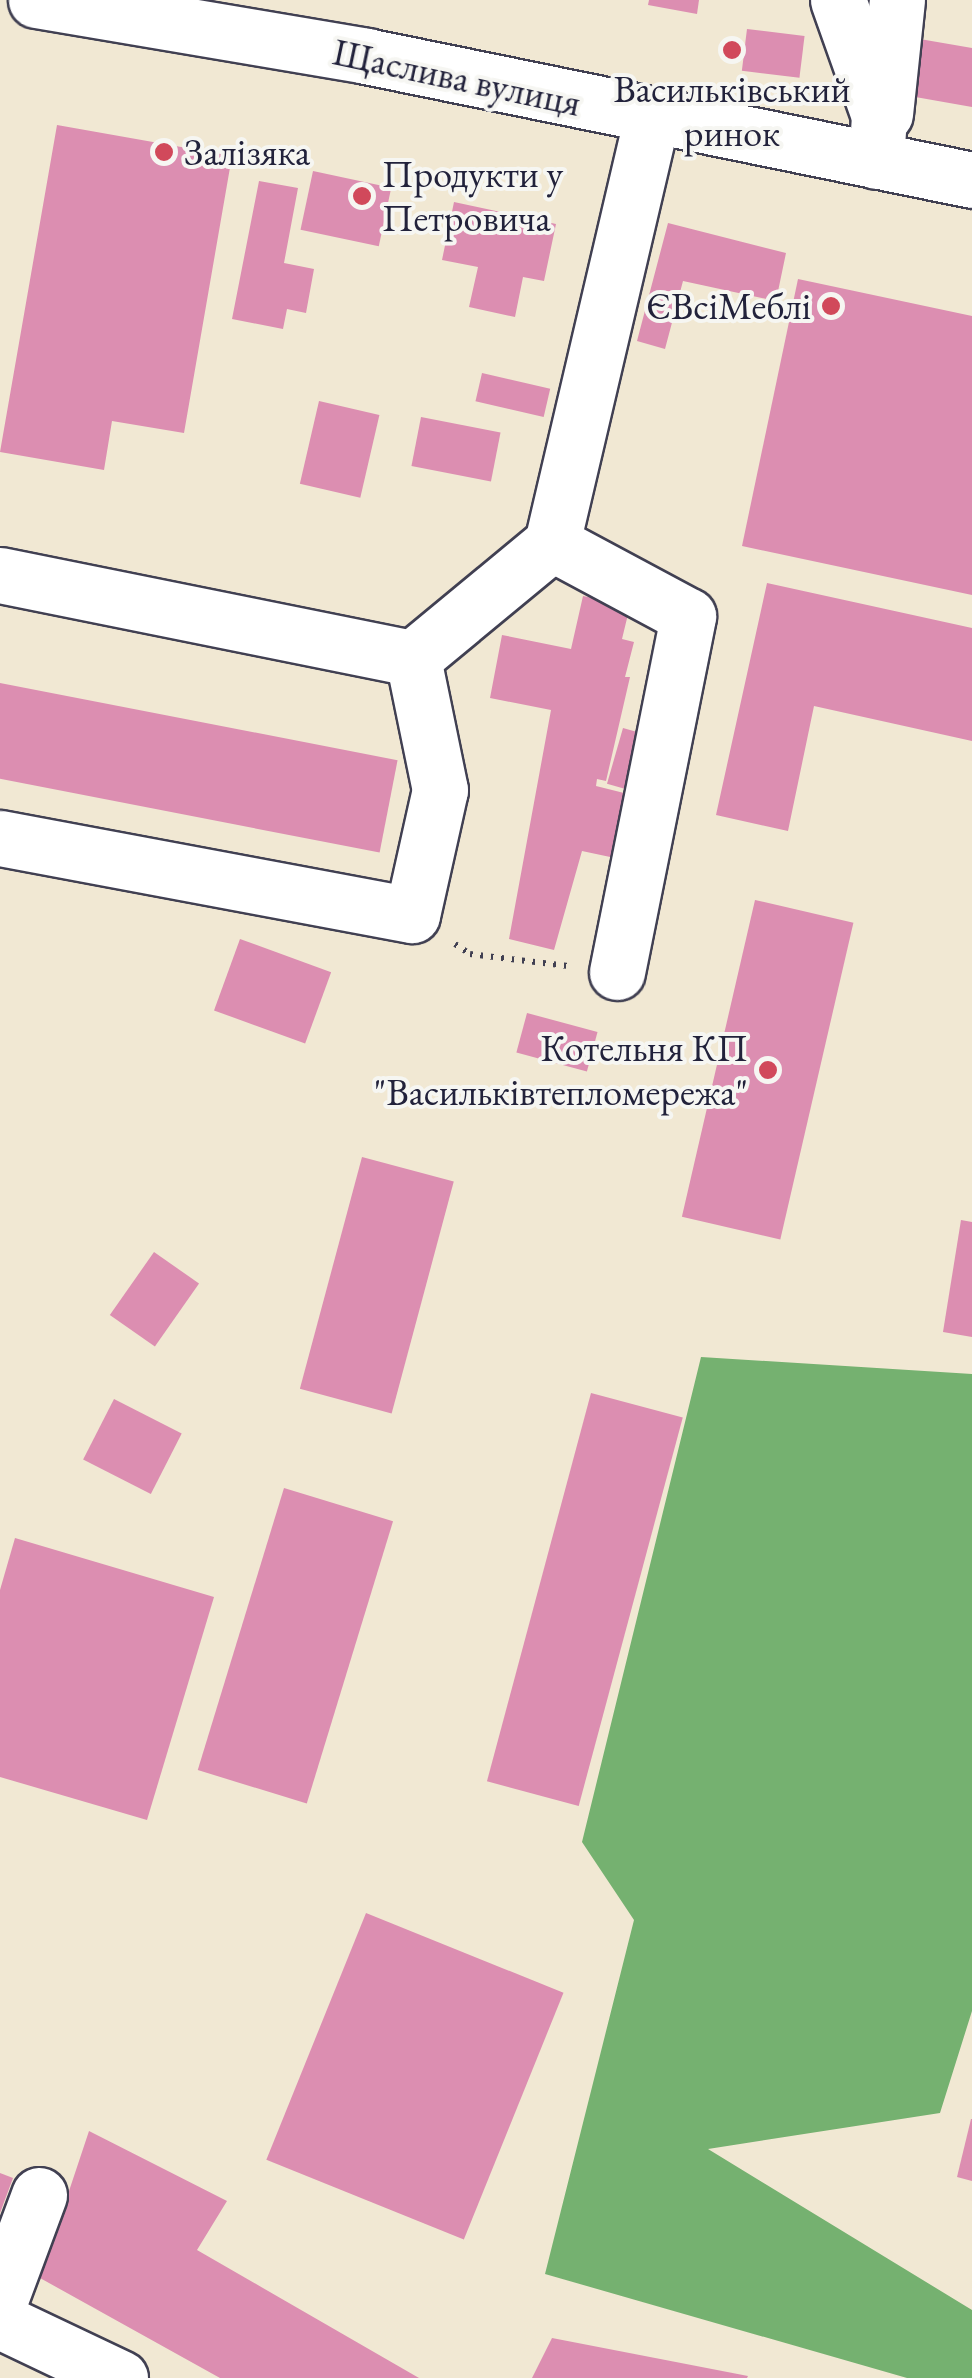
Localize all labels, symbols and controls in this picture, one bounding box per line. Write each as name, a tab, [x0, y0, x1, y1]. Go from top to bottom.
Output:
street label: Щаслива вулиця	[329, 28, 585, 126]
marker: Васильківський ринок	[721, 39, 743, 61]
place label: Васильківський ринок	[613, 66, 851, 156]
place label: Залізяка	[184, 129, 310, 175]
marker: Залізяка	[153, 141, 175, 163]
place label: Продукти у Петровича	[382, 151, 563, 240]
marker: Продукти у Петровича	[351, 185, 373, 207]
place label: ЄВсіМеблі	[646, 283, 811, 329]
marker: ЄВсіМеблі	[820, 295, 842, 317]
place label: Котельня КП "Васильківтепломережа"	[374, 1025, 748, 1114]
marker: Котельня КП "Васильківтепломережа"	[757, 1059, 779, 1081]

